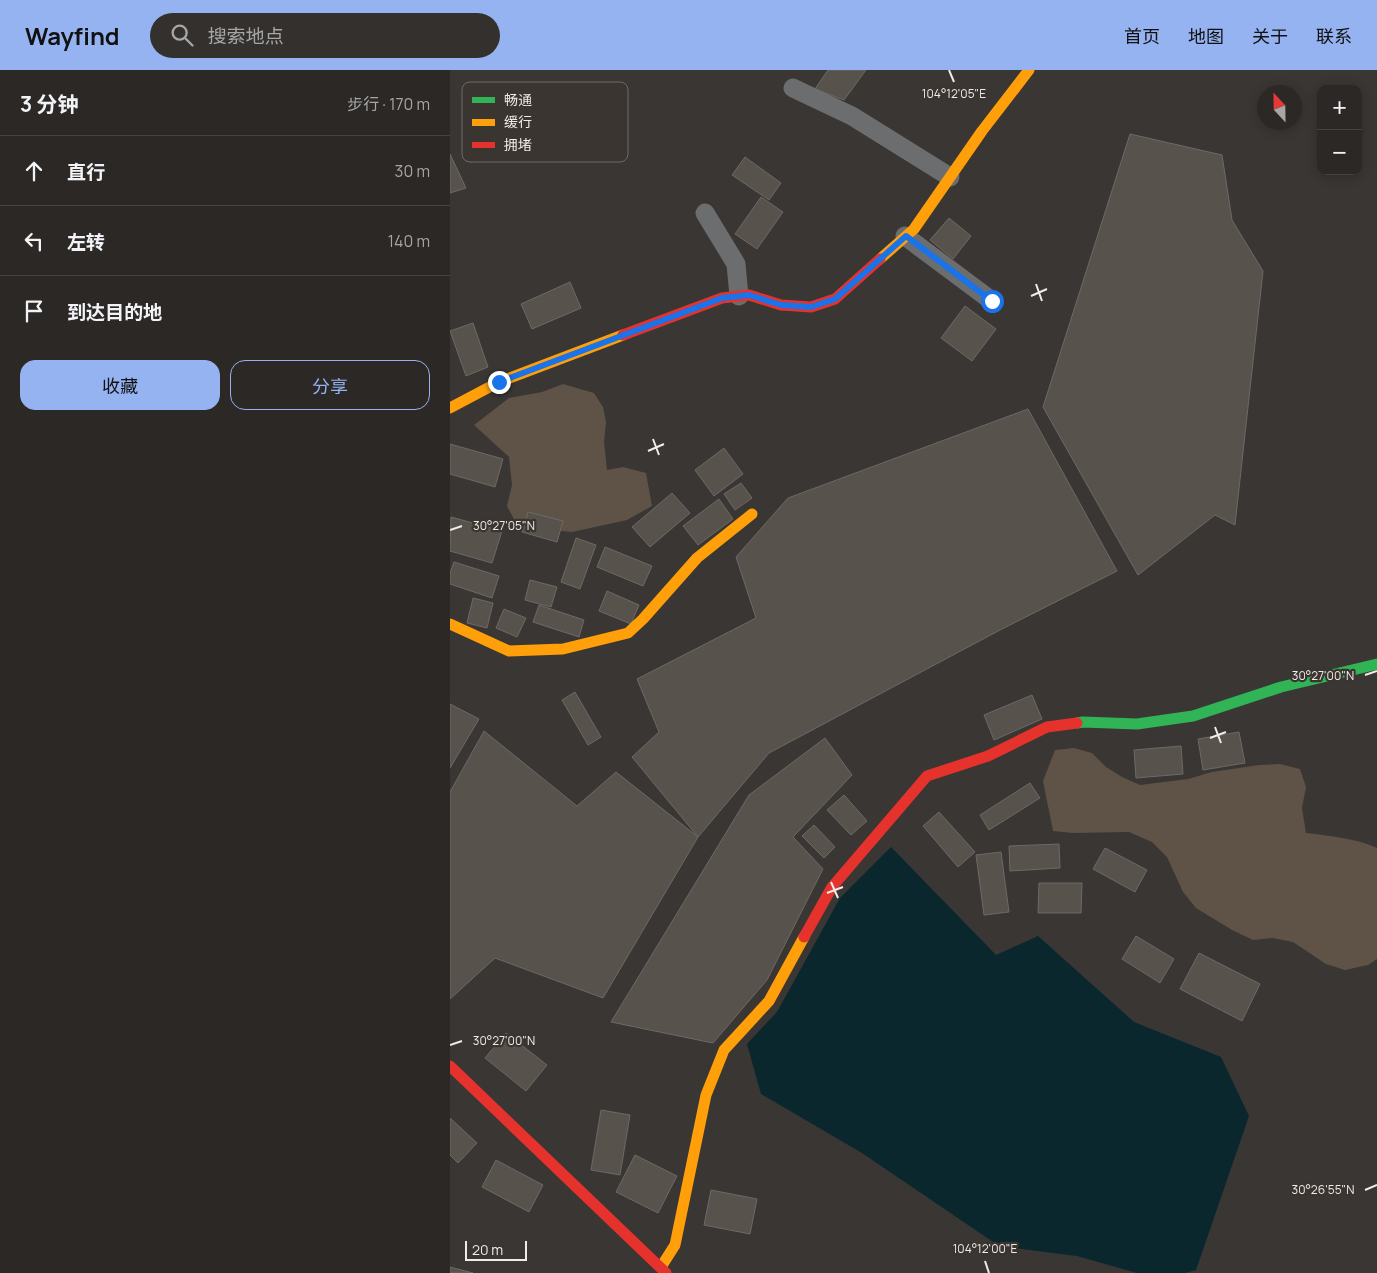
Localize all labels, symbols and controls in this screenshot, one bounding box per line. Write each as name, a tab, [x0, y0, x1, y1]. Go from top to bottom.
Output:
search box	[150, 13, 500, 58]
text: Wayfind	[25, 19, 120, 52]
icon: search	[168, 21, 196, 49]
text: 搜索地点	[208, 23, 284, 49]
text: 首页	[1124, 24, 1160, 48]
text: 地图	[1188, 24, 1224, 48]
text: 关于	[1252, 24, 1288, 48]
text: 联系	[1316, 24, 1352, 48]
legend	[462, 82, 628, 162]
text: 104°12'05"E	[922, 85, 986, 102]
north arrow	[1257, 85, 1302, 130]
map controls	[1317, 85, 1362, 175]
button: +	[1317, 85, 1362, 130]
text: 3 分钟	[20, 90, 78, 118]
text: 畅通	[504, 90, 532, 109]
text: 步行 · 170 m	[347, 93, 430, 115]
text: 缓行	[504, 112, 532, 131]
button: −	[1317, 130, 1362, 175]
text: 拥堵	[504, 135, 532, 154]
icon: ahead	[20, 157, 48, 185]
text: 直行	[67, 159, 105, 185]
text: 30 m	[395, 160, 430, 182]
icon: left	[20, 227, 48, 255]
text: 左转	[67, 229, 105, 255]
text: 140 m	[388, 230, 430, 252]
route start	[981, 290, 1004, 313]
icon: arrive	[20, 297, 48, 325]
text: 到达目的地	[67, 299, 162, 325]
button: 收藏	[20, 360, 220, 410]
button: 分享	[230, 360, 430, 410]
route end	[488, 371, 511, 394]
text: 30°27'05"N	[473, 517, 535, 534]
text: 30°27'00"N	[1292, 667, 1354, 684]
text: 30°27'00"N	[473, 1032, 535, 1049]
text: 30°26'55"N	[1292, 1181, 1354, 1198]
scale bar	[465, 1238, 528, 1261]
text: 20 m	[472, 1240, 503, 1259]
text: 104°12'00"E	[953, 1240, 1018, 1257]

